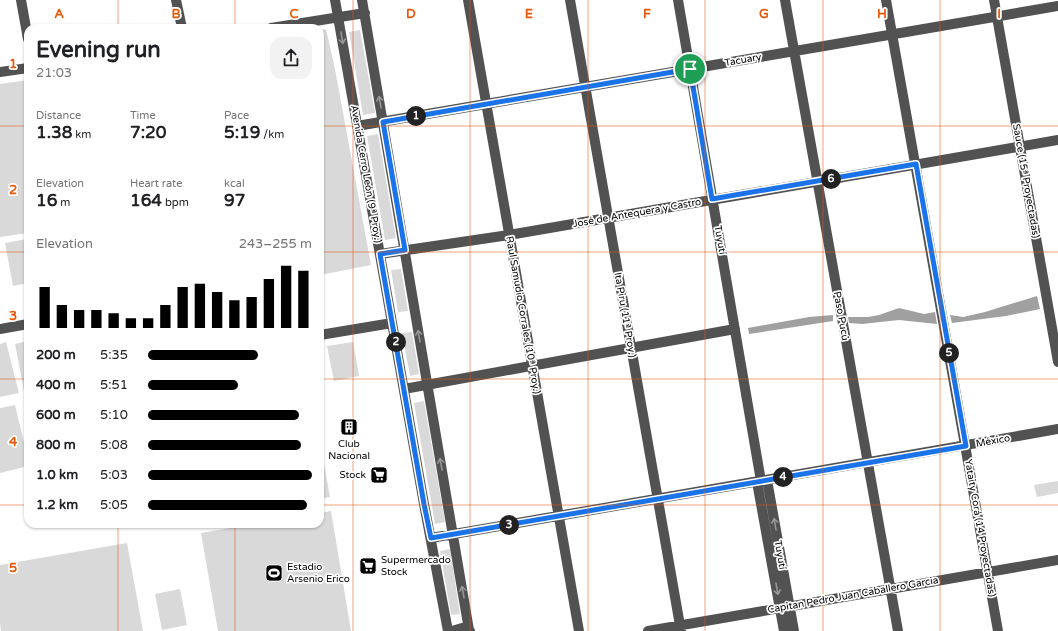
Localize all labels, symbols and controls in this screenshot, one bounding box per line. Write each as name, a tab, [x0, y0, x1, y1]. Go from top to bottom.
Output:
text: A	[54, 6, 64, 22]
text: B	[171, 6, 181, 22]
text: C	[289, 6, 299, 22]
text: D	[406, 6, 416, 22]
text: E	[525, 6, 533, 22]
text: F	[643, 6, 651, 22]
text: G	[759, 6, 769, 22]
text: H	[877, 6, 887, 22]
text: I	[997, 6, 1001, 22]
one-way arrow	[338, 31, 346, 44]
text: Evening run	[36, 37, 161, 63]
button: share	[270, 37, 312, 79]
street label: Tacuary	[724, 51, 763, 69]
pin	[673, 52, 707, 86]
text: 1	[9, 56, 17, 72]
icon: arrive	[679, 58, 701, 80]
text: 21:03	[36, 65, 72, 81]
one-way arrow	[376, 96, 384, 109]
street label: Avenida Cerro León (9ª Proy.)	[348, 104, 384, 244]
pin: 1	[406, 106, 426, 126]
text: Distance	[36, 109, 81, 122]
text: Time	[130, 109, 156, 122]
text: Pace	[224, 109, 249, 122]
text: 1	[413, 109, 419, 122]
text: 1.38	[36, 122, 72, 143]
text: 7:20	[130, 122, 166, 143]
text: 5:19	[224, 122, 260, 143]
street label: Sauce (15ª Proyectadas)	[1010, 123, 1042, 239]
text: km	[72, 128, 91, 141]
text: /km	[260, 128, 284, 141]
pin: 6	[821, 169, 841, 189]
text: 6	[828, 172, 834, 185]
text: Elevation	[36, 177, 84, 190]
text: Heart rate	[130, 177, 182, 190]
text: kcal	[224, 177, 245, 190]
text: 2	[9, 182, 17, 198]
text: 16	[36, 190, 57, 211]
text: 164	[130, 190, 162, 211]
text: 97	[224, 190, 245, 211]
text: m	[57, 196, 70, 209]
text: bpm	[162, 196, 189, 209]
street label: José de Antequera y Castro	[572, 196, 702, 230]
street label: Tuyutí	[712, 225, 729, 256]
street label: Raul Samudio Corrales (10ª Proy.)	[503, 235, 543, 395]
text: Elevation	[36, 236, 93, 252]
text: 243–255 m	[239, 236, 312, 252]
street label: Ita Piru (11ª Proy.)	[612, 271, 638, 359]
street label: Paso Pucú	[831, 290, 851, 342]
text: 3	[9, 308, 17, 324]
one-way arrow	[415, 330, 423, 343]
pin: 2	[386, 332, 406, 352]
text: 2	[393, 335, 399, 348]
pin: 5	[939, 343, 959, 363]
text: 5	[946, 346, 952, 359]
text: 200 m	[36, 347, 76, 363]
text: 5:35	[100, 347, 128, 363]
text: 400 m	[36, 377, 76, 393]
text: 5:51	[100, 377, 128, 393]
text: 600 m	[36, 407, 76, 423]
text: 5:10	[100, 407, 128, 423]
building icon: Club Nacional	[339, 417, 359, 437]
street label: México	[975, 432, 1011, 450]
text: 4	[9, 434, 18, 450]
text: 800 m	[36, 437, 76, 453]
text: 5:08	[100, 437, 128, 453]
place label: Club Nacional	[328, 438, 370, 462]
one-way arrow	[437, 458, 445, 471]
street label: Yataity Corá (14 Proyectadas)	[962, 458, 998, 598]
supermarket icon: Stock	[369, 465, 389, 485]
text: 1.0 km	[36, 467, 78, 483]
text: 5:03	[100, 467, 128, 483]
pin: 4	[773, 467, 793, 487]
place label: Stock	[339, 469, 367, 481]
text: 4	[780, 470, 786, 483]
text: 1.2 km	[36, 497, 78, 513]
text: 5:05	[100, 497, 128, 513]
pin: 3	[499, 515, 519, 535]
text: 3	[506, 518, 512, 531]
one-way arrow	[771, 518, 779, 531]
street label: Tuyutí	[772, 540, 789, 571]
place label: Supermercado Stock	[381, 554, 451, 578]
supermarket icon: Supermercado Stock	[358, 556, 378, 576]
text: 5	[9, 560, 17, 576]
place label: Estadio Arsenio Erico	[287, 561, 350, 585]
sports icon: Estadio Arsenio Erico	[264, 563, 284, 583]
street label: Capitan Pedro Juan Caballero Garcia	[767, 574, 939, 616]
one-way arrow	[773, 582, 781, 595]
one-way arrow	[458, 586, 466, 599]

